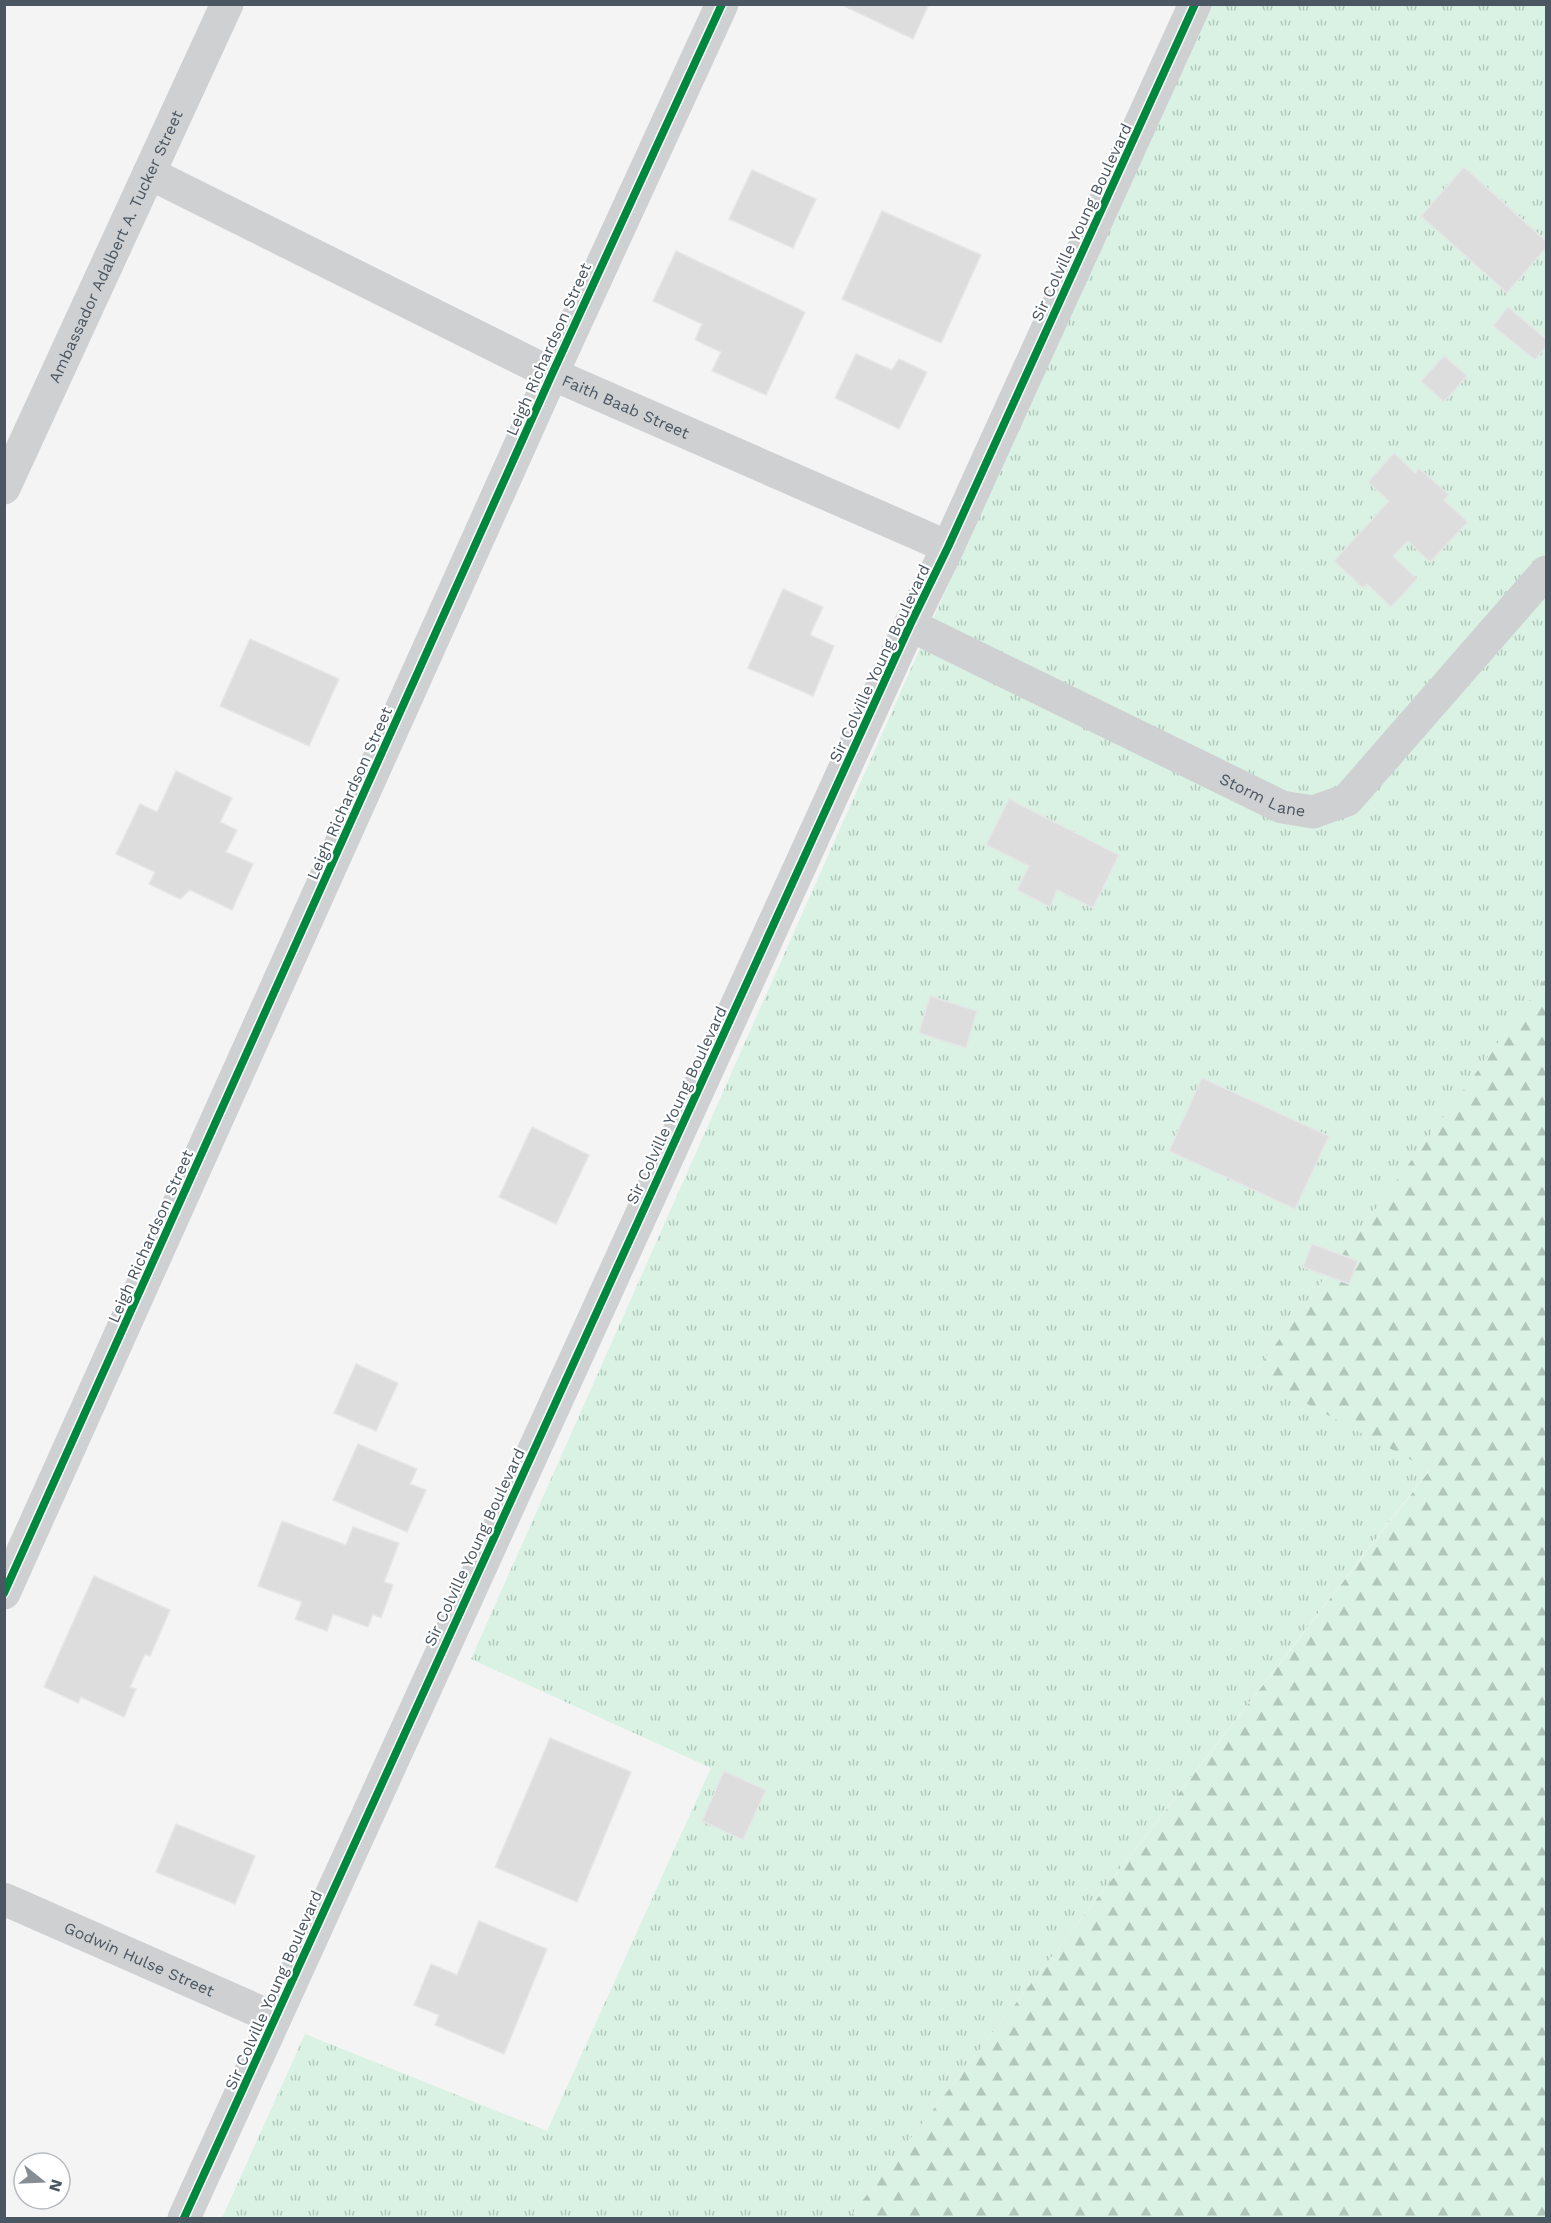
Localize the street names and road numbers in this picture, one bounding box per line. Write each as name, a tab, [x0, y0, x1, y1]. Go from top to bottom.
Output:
street label: Ambassador Adalbert A. Tucker Street	[45, 107, 187, 386]
street label: Sir Colville Young Boulevard	[1027, 120, 1136, 324]
street label: Leigh Richardson Street	[502, 260, 595, 439]
street label: Faith Baab Street	[559, 371, 692, 443]
street label: Sir Colville Young Boulevard	[825, 561, 934, 765]
street label: Leigh Richardson Street	[303, 704, 396, 883]
street label: Storm Lane	[1217, 769, 1307, 821]
street label: Sir Colville Young Boulevard	[622, 1003, 731, 1207]
street label: Leigh Richardson Street	[104, 1147, 197, 1326]
street label: Sir Colville Young Boulevard	[420, 1445, 529, 1649]
street label: Sir Colville Young Boulevard	[221, 1888, 326, 2093]
street label: Godwin Hulse Street	[61, 1918, 217, 2001]

